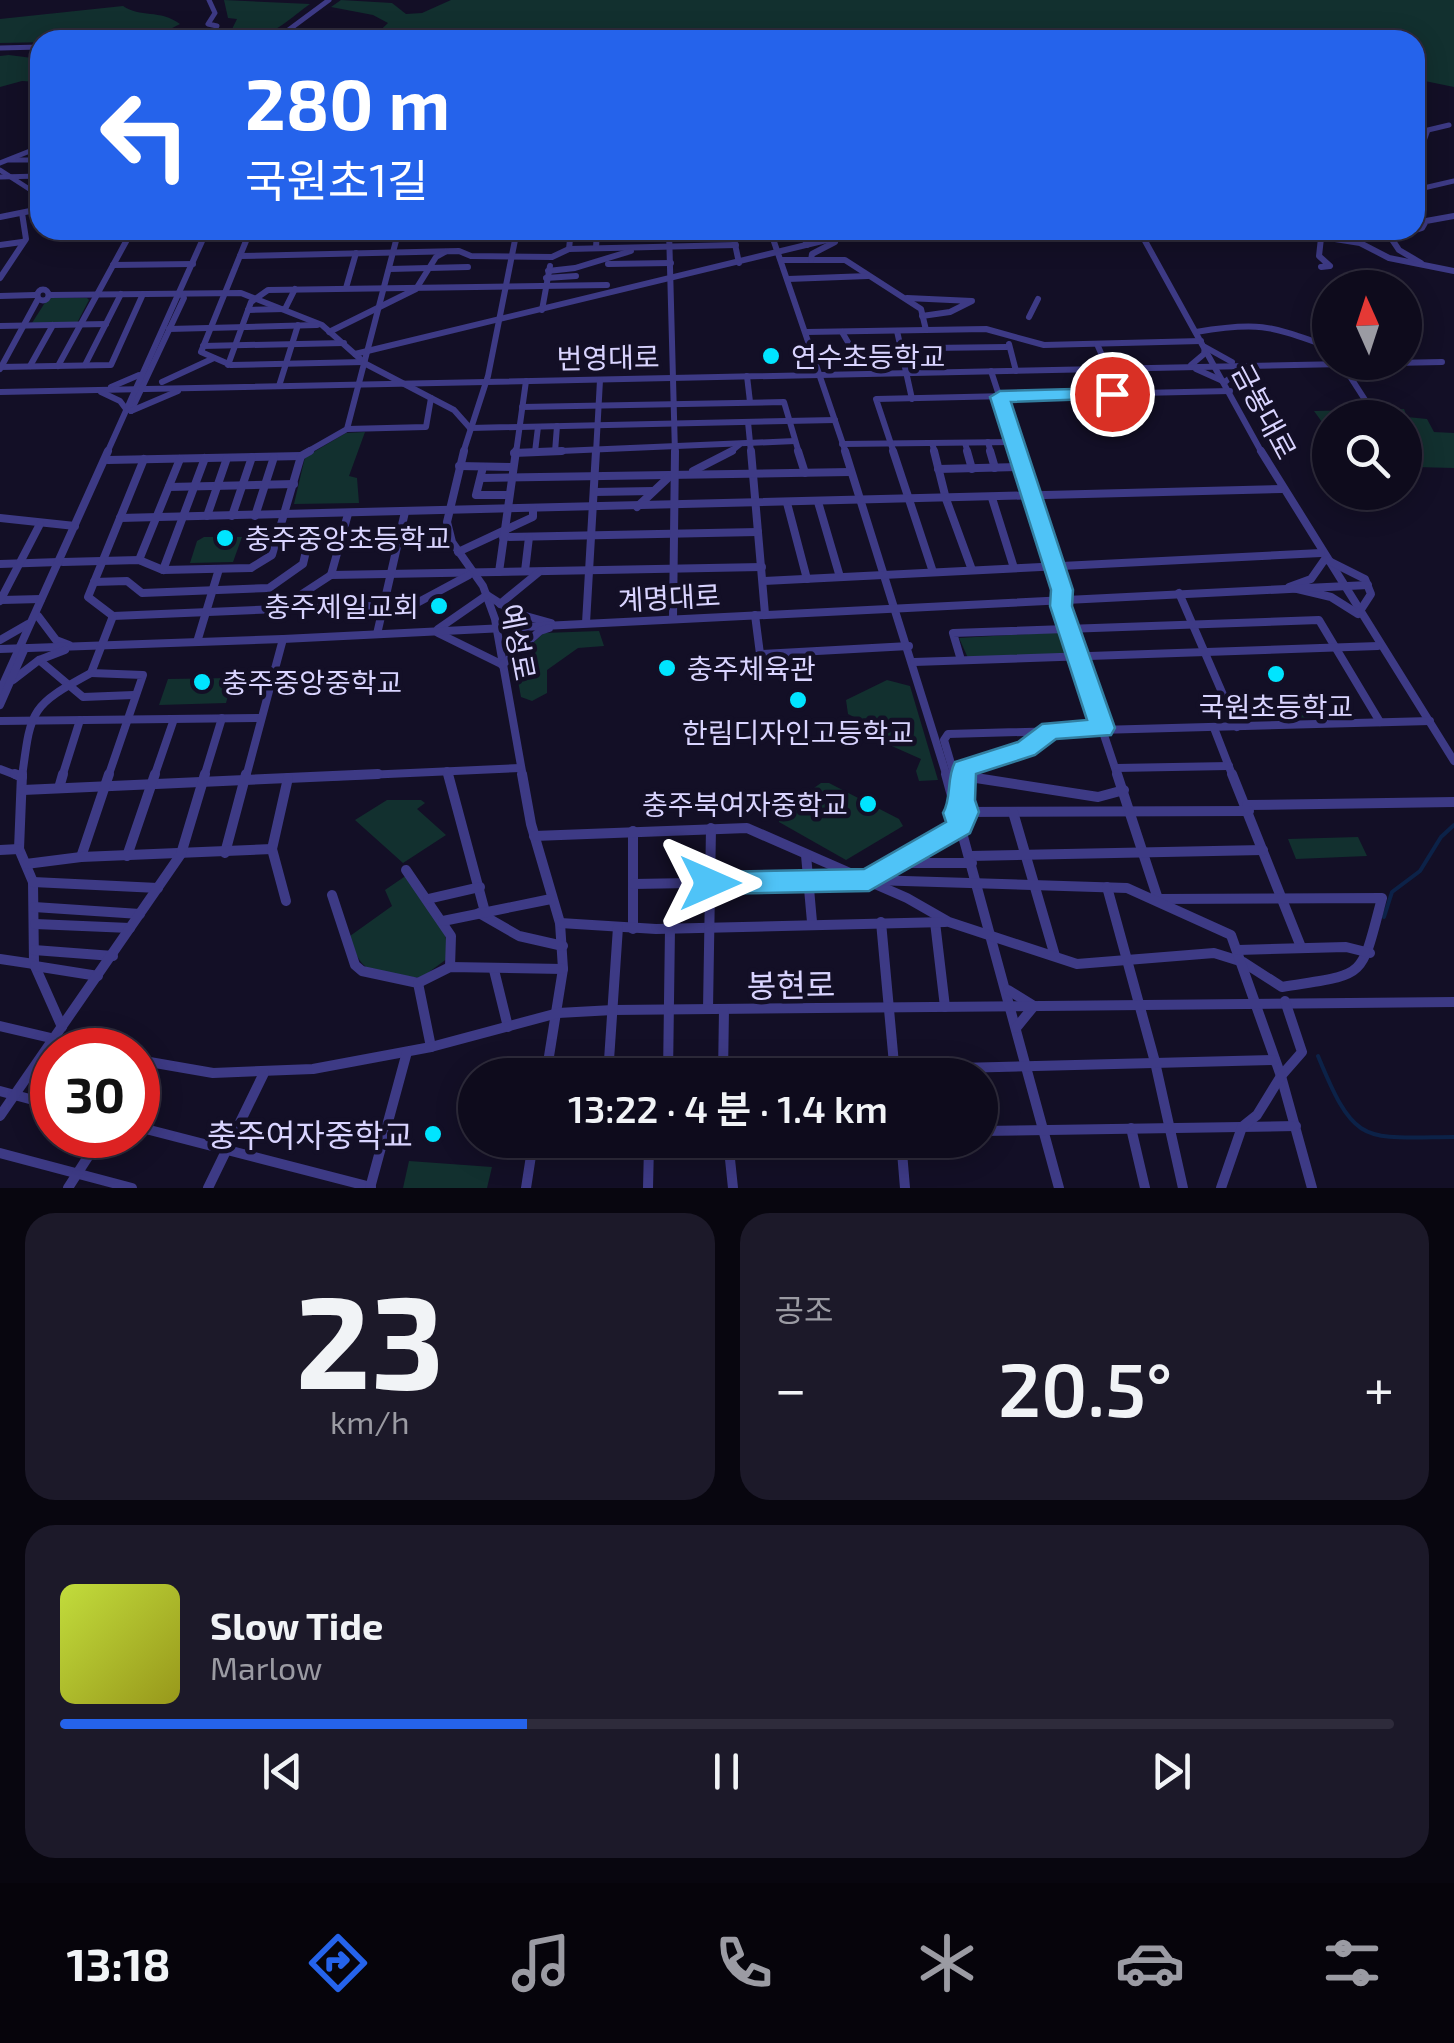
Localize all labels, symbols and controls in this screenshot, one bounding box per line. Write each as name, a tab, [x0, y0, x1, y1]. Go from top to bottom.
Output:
text: 280 m	[245, 60, 450, 144]
icon: left	[80, 70, 210, 200]
text: 국원초1길	[245, 152, 429, 206]
north arrow	[1312, 270, 1422, 380]
map controls	[1312, 270, 1422, 510]
street label: 번영대로	[556, 339, 660, 375]
place label: 연수초등학교	[791, 339, 946, 373]
marker: 연수초등학교	[760, 345, 782, 367]
pin	[1070, 352, 1155, 437]
street label: 금봉대로	[1226, 358, 1304, 464]
icon: arrive	[1085, 367, 1140, 422]
button: search	[1312, 400, 1422, 510]
place label: 충주중앙초등학교	[245, 521, 451, 555]
marker: 충주중앙초등학교	[214, 527, 236, 549]
street label: 계명대로	[617, 577, 721, 617]
place label: 충주제일교회	[264, 589, 419, 623]
marker: 충주제일교회	[428, 595, 450, 617]
street label: 예성로	[495, 601, 543, 683]
place label: 충주체육관	[687, 651, 816, 685]
marker: 충주체육관	[656, 657, 678, 679]
marker: 국원초등학교	[1265, 663, 1287, 685]
place label: 충주중앙중학교	[222, 665, 402, 699]
marker: 충주중앙중학교	[191, 671, 213, 693]
marker: 한림디자인고등학교	[787, 689, 809, 711]
place label: 국원초등학교	[1199, 689, 1353, 723]
place label: 한림디자인고등학교	[682, 715, 914, 749]
place label: 충주북여자중학교	[642, 787, 848, 821]
marker: 충주북여자중학교	[857, 793, 879, 815]
position arrow	[658, 831, 762, 935]
street label: 봉현로	[747, 964, 835, 1004]
speed limit sign: 30	[30, 1028, 160, 1158]
text: 13:22 · 4 분 · 1.4 km	[568, 1085, 888, 1131]
place label: 충주여자중학교	[207, 1115, 413, 1153]
marker: 충주여자중학교	[422, 1123, 444, 1145]
text: 23	[295, 1259, 444, 1415]
text: 공조	[775, 1290, 833, 1328]
text: 20.5°	[998, 1342, 1172, 1432]
text: −	[775, 1354, 807, 1420]
text: +	[1364, 1354, 1394, 1420]
text: km/h	[330, 1402, 409, 1440]
text: Slow Tide	[210, 1602, 383, 1648]
text: Marlow	[210, 1648, 322, 1686]
icon: previous	[255, 1744, 310, 1799]
icon: pause	[699, 1744, 754, 1799]
icon: next	[1144, 1744, 1199, 1799]
icon: directions	[303, 1928, 373, 1998]
icon: music	[506, 1928, 576, 1998]
icon: phone	[709, 1928, 779, 1998]
icon: climate	[912, 1928, 982, 1998]
icon: car	[1115, 1928, 1185, 1998]
icon: filters	[1317, 1928, 1387, 1998]
text: 13:18	[66, 1936, 170, 1990]

